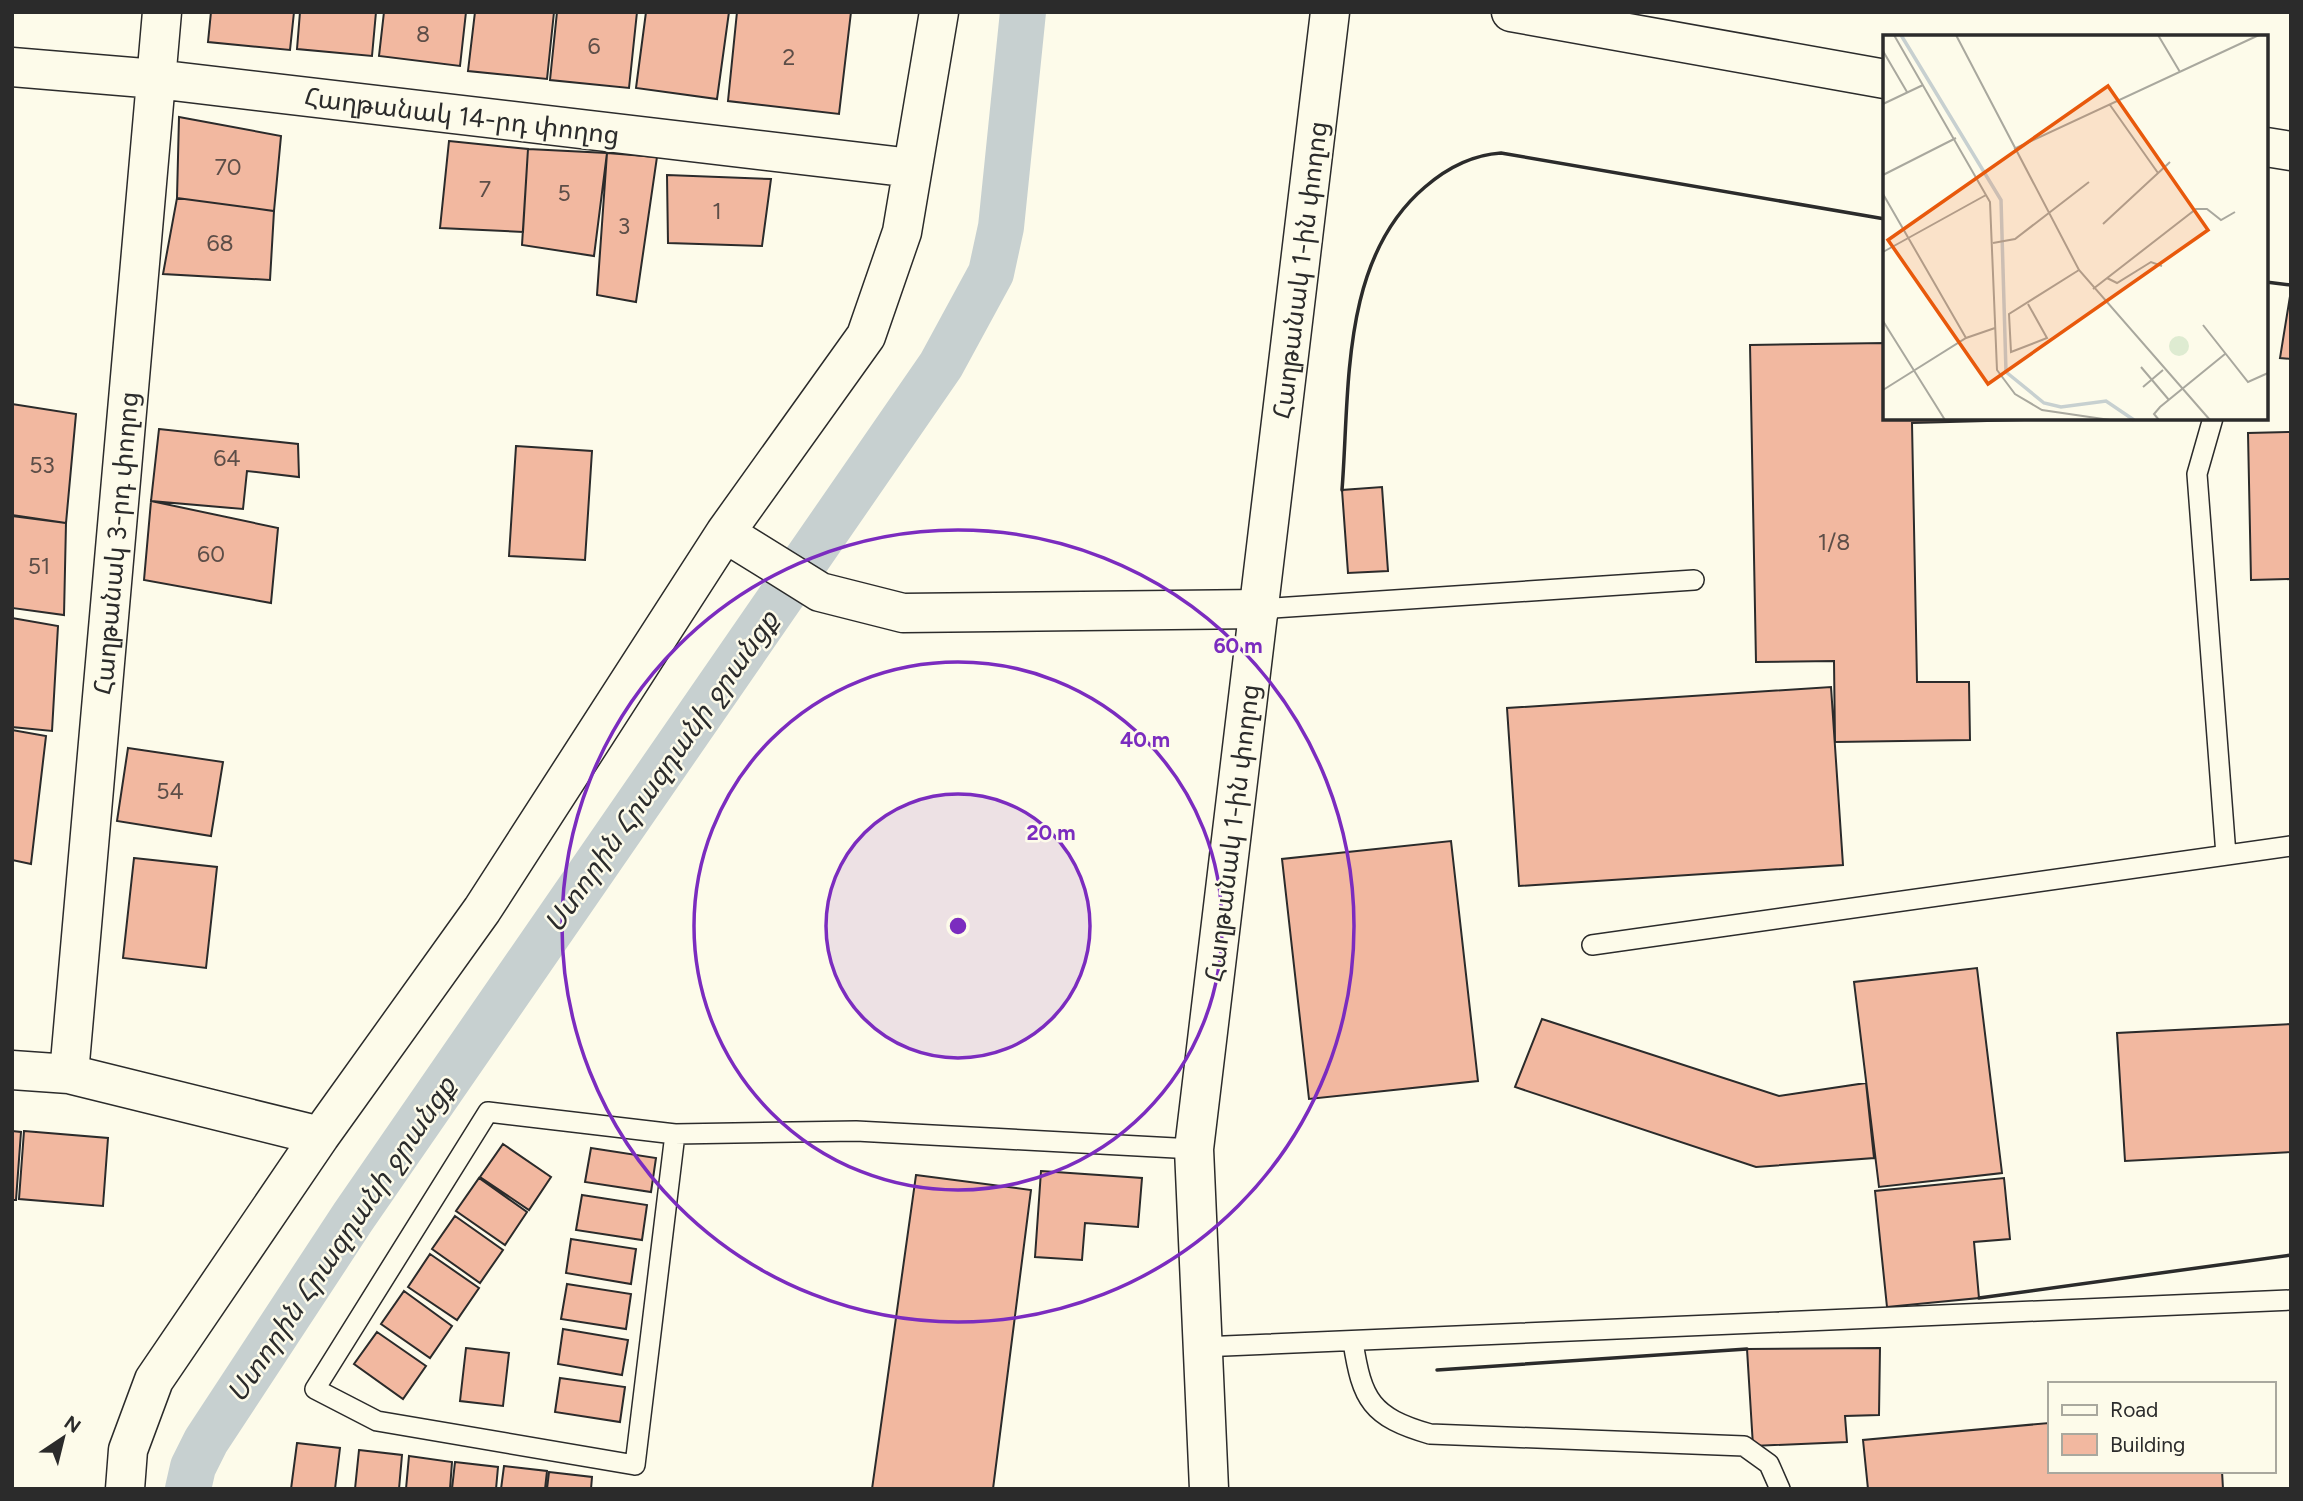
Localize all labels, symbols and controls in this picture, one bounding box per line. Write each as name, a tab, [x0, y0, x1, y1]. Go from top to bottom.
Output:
house number: 8	[416, 20, 430, 48]
house number: 6	[587, 32, 601, 60]
inset map	[1883, 35, 2268, 420]
house number: 2	[783, 43, 795, 71]
street label: Հաղթանակ 14-րդ փողոց	[303, 81, 621, 151]
street label: Հաղթանակ 1-ին փողոց	[1266, 119, 1334, 421]
house number: 70	[214, 153, 242, 181]
house number: 7	[479, 175, 491, 203]
house number: 5	[557, 179, 571, 207]
house number: 1	[712, 197, 722, 225]
house number: 3	[618, 212, 630, 240]
house number: 68	[206, 229, 234, 257]
street label: Հաղթանակ 3-րդ փողոց	[87, 390, 145, 696]
house number: 64	[213, 444, 241, 472]
house number: 53	[29, 451, 55, 479]
house number: 1/8	[1818, 528, 1850, 556]
house number: 60	[197, 540, 225, 568]
house number: 51	[28, 552, 50, 580]
water label: Ստորին Հրազդանի ջրանցք	[537, 602, 786, 938]
text: 60 m	[1213, 633, 1263, 658]
street label: Հաղթանակ 1-ին փողոց	[1198, 682, 1266, 984]
text: 40 m	[1120, 727, 1170, 752]
house number: 54	[156, 777, 184, 805]
text: 20 m	[1026, 820, 1076, 845]
centre of rings	[946, 914, 970, 938]
water label: Ստորին Հրազդանի ջրանցք	[219, 1069, 463, 1408]
legend	[2048, 1382, 2275, 1473]
text: Road	[2110, 1397, 2158, 1422]
north arrow	[28, 1403, 98, 1473]
text: N	[60, 1411, 85, 1438]
text: Building	[2110, 1432, 2185, 1457]

